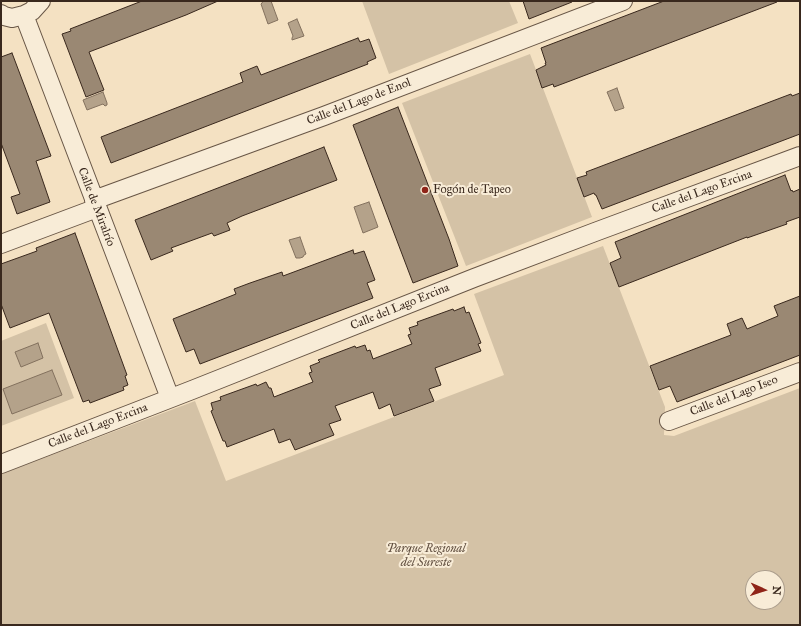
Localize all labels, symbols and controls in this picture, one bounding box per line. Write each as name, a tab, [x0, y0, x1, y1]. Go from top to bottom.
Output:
street label: Calle del Lago de Enol	[305, 75, 413, 129]
street label: Calle de Miralrío	[74, 166, 118, 248]
street label: Calle del Lago Ercina	[650, 167, 754, 217]
place label: Fogón de Tapeo	[433, 183, 511, 197]
marker: Fogón de Tapeo	[420, 185, 430, 195]
street label: Calle del Lago Ercina	[348, 281, 452, 333]
street label: Calle del Lago Iseo	[688, 373, 780, 419]
street label: Calle del Lago Ercina	[46, 400, 150, 452]
park label: Parque Regional del Sureste	[387, 542, 465, 570]
north arrow	[745, 570, 785, 610]
text: N	[770, 586, 783, 596]

